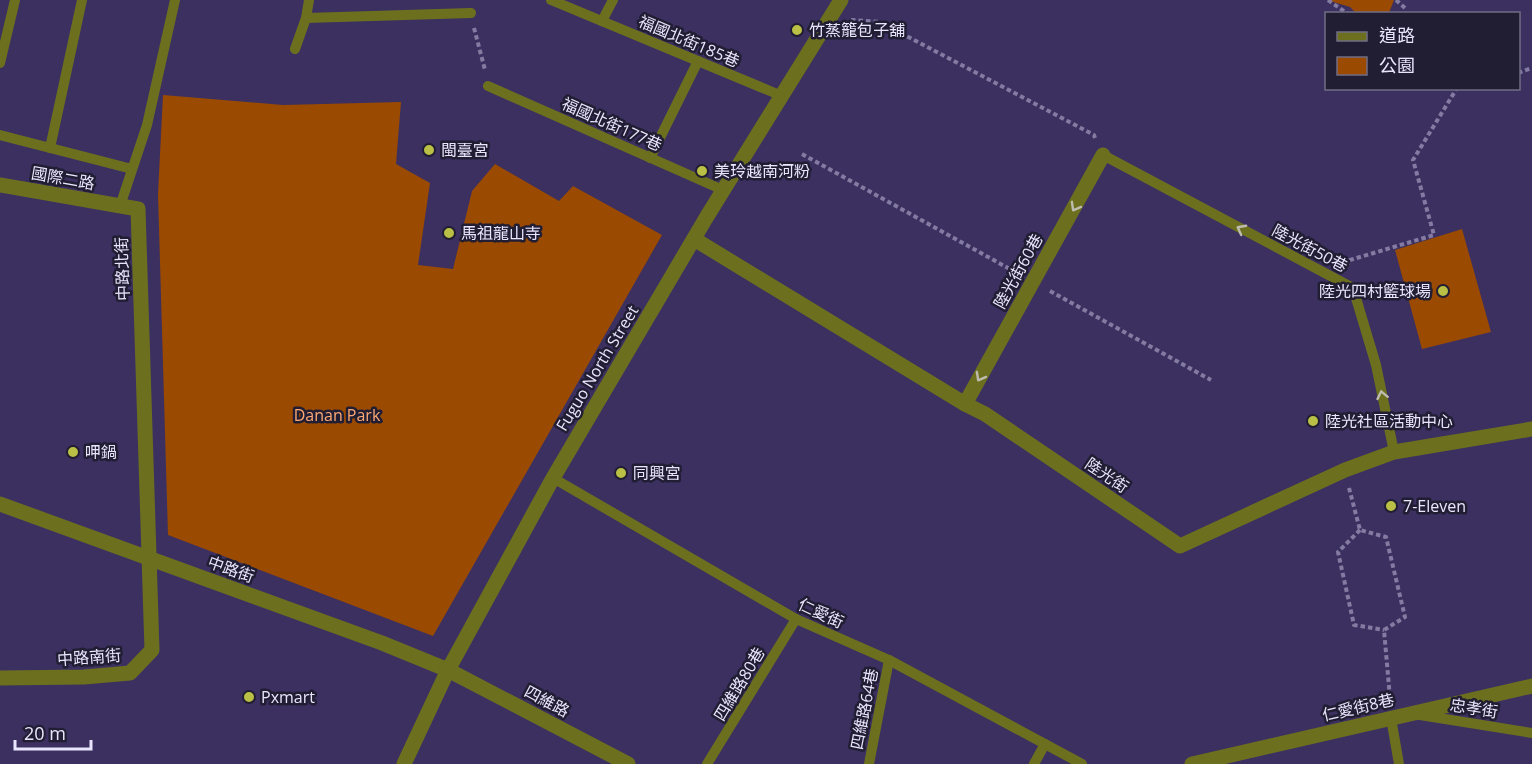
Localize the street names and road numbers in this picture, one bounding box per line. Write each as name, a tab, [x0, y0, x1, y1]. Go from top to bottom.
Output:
street label: 福國北街185巷	[635, 10, 743, 72]
street label: 福國北街177巷	[558, 92, 666, 156]
street label: 國際二路	[30, 162, 96, 194]
street label: 陸光街50巷	[1268, 219, 1352, 277]
street label: 陸光街60巷	[988, 230, 1048, 312]
street label: 中路北街	[110, 237, 134, 301]
street label: Fuguo North Street	[551, 301, 643, 435]
street label: 陸光街	[1081, 452, 1133, 498]
street label: 中路街	[205, 550, 257, 588]
street label: 仁愛街	[795, 593, 847, 633]
street label: 四維路80巷	[708, 643, 770, 725]
street label: 中路南街	[56, 644, 122, 670]
street label: 四維路64巷	[845, 667, 883, 751]
street label: 四維路	[521, 680, 573, 722]
street label: 仁愛街8巷	[1320, 688, 1396, 726]
street label: 忠孝街	[1449, 693, 1499, 723]

